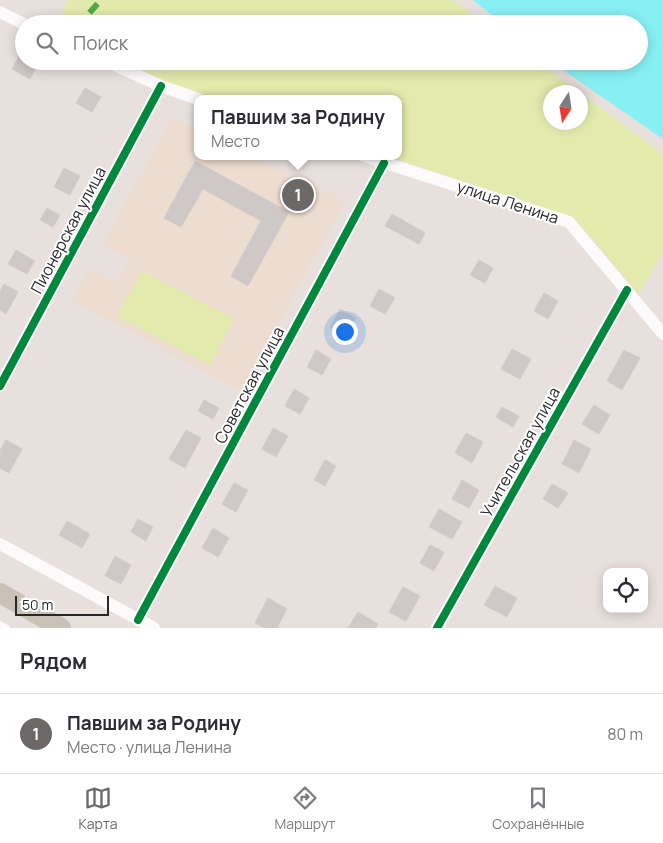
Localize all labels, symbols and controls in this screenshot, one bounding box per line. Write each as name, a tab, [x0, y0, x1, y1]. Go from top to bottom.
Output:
search box	[15, 15, 648, 70]
icon: search	[33, 29, 61, 57]
text: Поиск	[73, 30, 128, 56]
north arrow	[543, 85, 588, 130]
popup	[194, 95, 402, 160]
text: Павшим за Родину	[211, 104, 385, 130]
text: Место	[211, 130, 260, 152]
street label: Пионерская улица	[25, 163, 111, 297]
street label: улица Ленина	[454, 175, 562, 229]
pin: 1	[282, 176, 314, 214]
your location	[332, 319, 358, 345]
street label: Советская улица	[209, 323, 289, 447]
street label: Учительская улица	[475, 383, 565, 521]
map controls	[603, 568, 648, 613]
button: locate	[603, 568, 648, 613]
scale bar	[15, 593, 109, 616]
text: 50 m	[22, 595, 53, 614]
text: Рядом	[20, 647, 87, 675]
text: Павшим за Родину	[67, 710, 241, 736]
text: 1	[32, 723, 40, 745]
text: 80 m	[607, 723, 643, 745]
text: Место · улица Ленина	[67, 736, 232, 758]
tab: Карта	[78, 784, 117, 833]
tab: Маршрут	[274, 784, 335, 833]
tab: Сохранённые	[492, 784, 585, 833]

